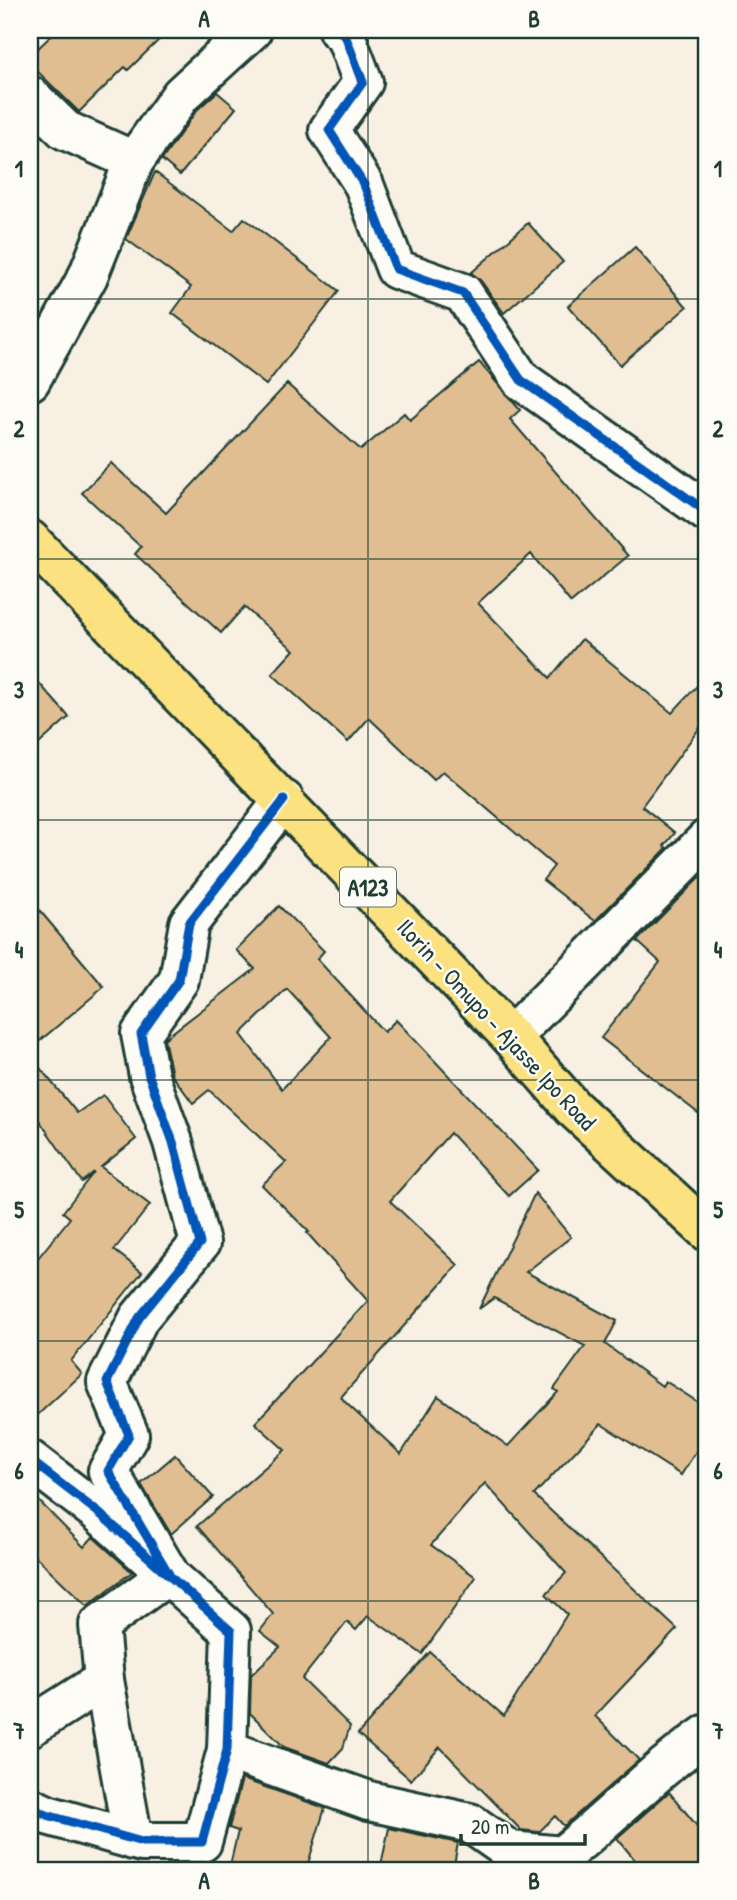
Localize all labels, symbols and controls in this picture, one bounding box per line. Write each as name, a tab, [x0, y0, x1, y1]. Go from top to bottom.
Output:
text: A	[198, 3, 210, 34]
text: B	[528, 3, 540, 34]
text: 1	[15, 153, 23, 184]
text: 1	[714, 153, 722, 184]
text: 2	[14, 413, 25, 444]
text: 2	[713, 413, 724, 444]
text: 3	[14, 674, 24, 705]
text: 3	[713, 674, 723, 705]
road number: A123	[340, 867, 396, 906]
street label: Ilorin - Omupo - Ajasse Ipo Road	[390, 911, 604, 1137]
text: 4	[15, 934, 24, 965]
text: 4	[714, 934, 723, 965]
text: 5	[14, 1194, 24, 1225]
text: 5	[713, 1194, 723, 1225]
text: 6	[14, 1455, 24, 1486]
text: 6	[713, 1455, 723, 1486]
text: 7	[12, 1715, 25, 1746]
text: 7	[711, 1715, 724, 1746]
scale bar	[461, 1802, 585, 1846]
text: 20 m	[471, 1812, 509, 1841]
text: A	[198, 1865, 210, 1896]
text: B	[528, 1865, 540, 1896]

